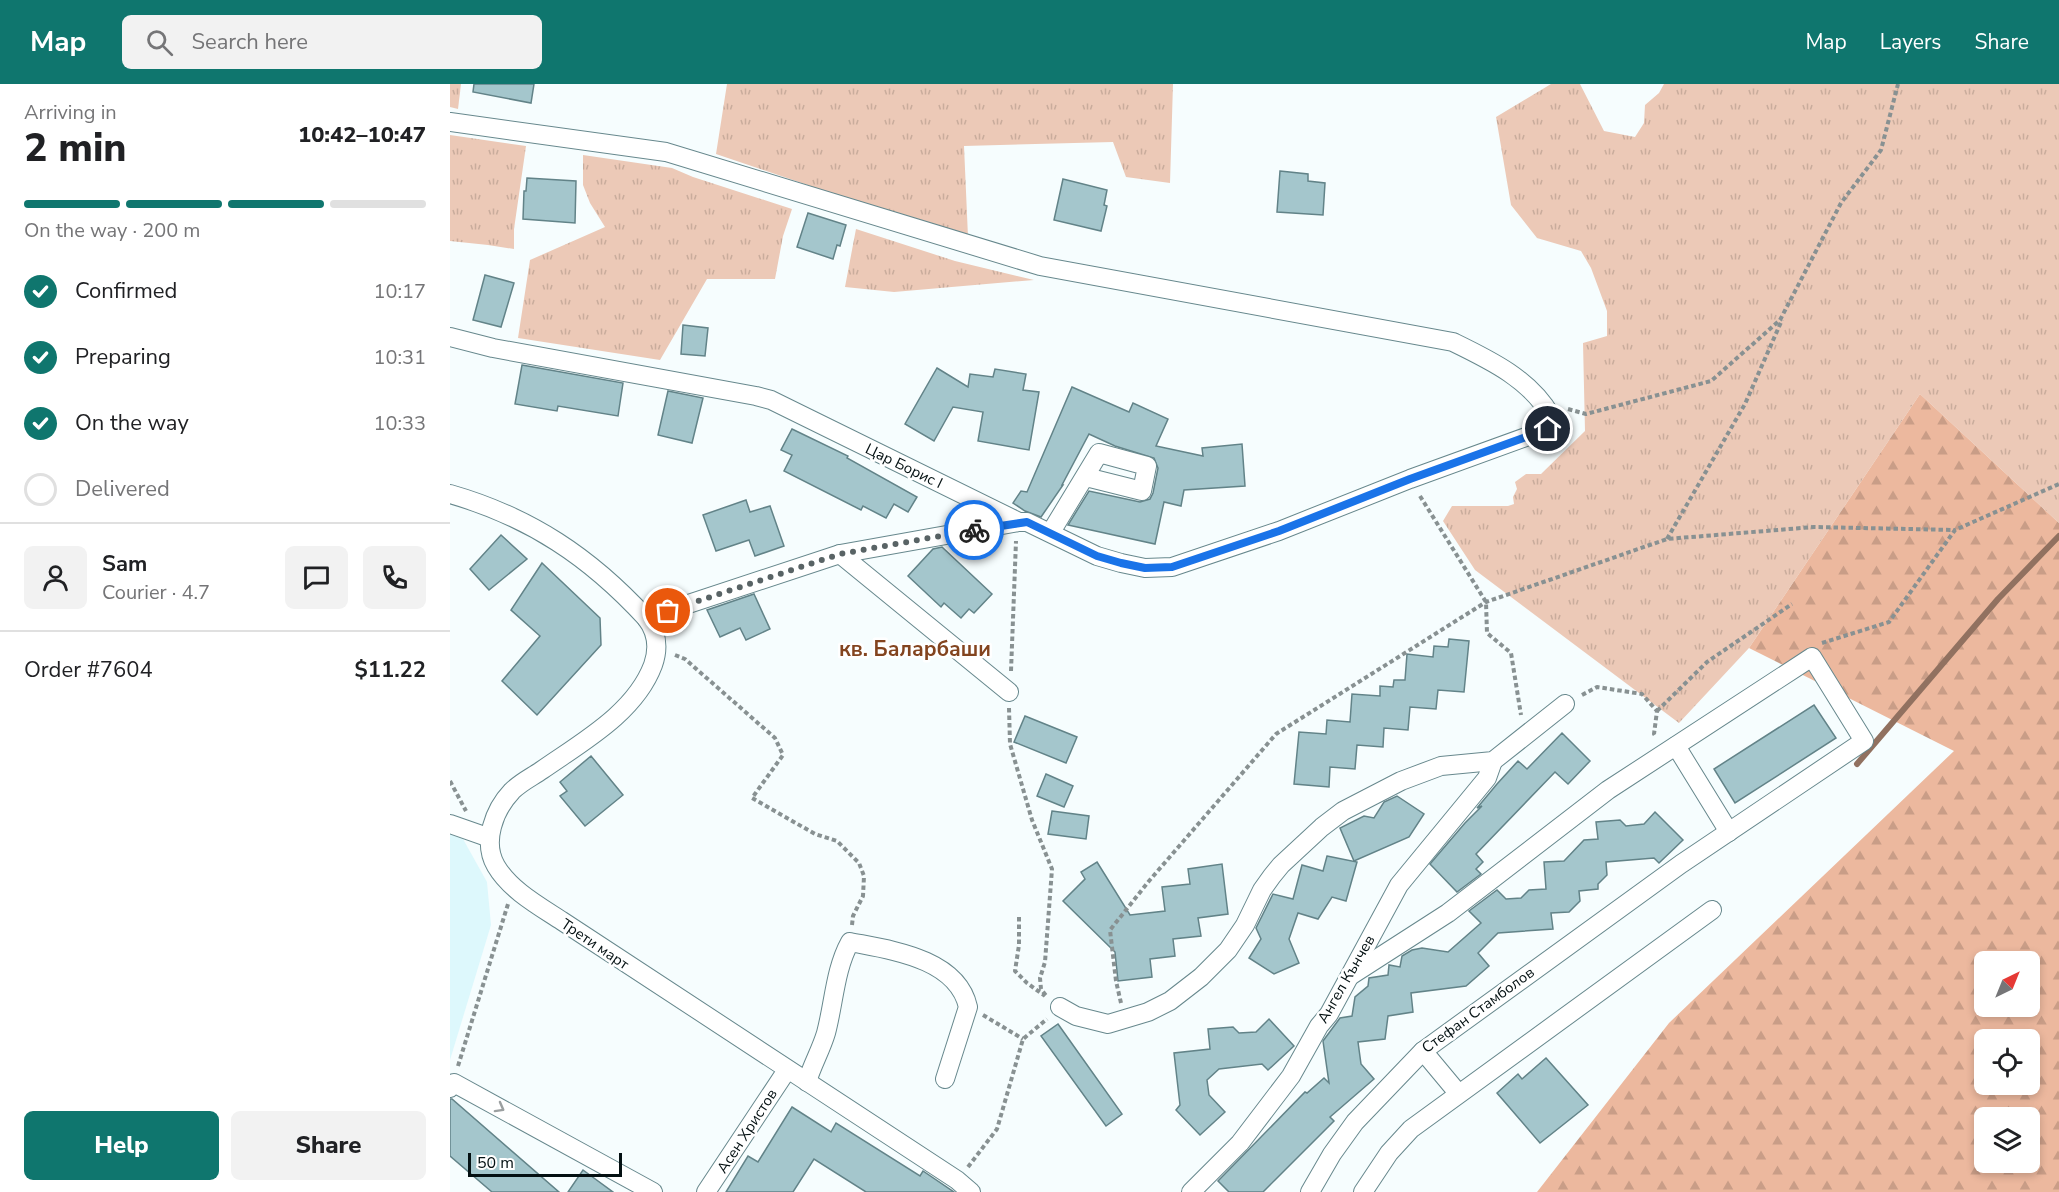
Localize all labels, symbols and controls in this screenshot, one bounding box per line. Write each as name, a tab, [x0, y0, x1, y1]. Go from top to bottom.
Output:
search box	[122, 15, 542, 69]
text: Map	[30, 23, 86, 61]
icon: search	[143, 26, 176, 59]
text: Search here	[191, 27, 308, 57]
text: Map	[1805, 28, 1847, 56]
text: Layers	[1880, 28, 1941, 56]
text: Share	[1974, 28, 2029, 56]
text: Arriving in	[24, 99, 117, 126]
text: 10:42–10:47	[298, 120, 426, 150]
text: 2 min	[24, 122, 127, 175]
text: On the way · 200 m	[24, 217, 200, 244]
icon: check	[24, 275, 57, 308]
text: Confirmed	[75, 276, 177, 306]
text: 10:17	[373, 278, 426, 305]
icon: check	[24, 341, 57, 374]
text: Preparing	[75, 342, 171, 372]
text: 10:31	[373, 344, 426, 371]
pin	[1522, 403, 1573, 454]
icon: check	[24, 407, 57, 440]
text: On the way	[75, 408, 189, 438]
text: 10:33	[373, 410, 426, 437]
icon: home	[1531, 412, 1564, 445]
street label: Цар Борис I	[862, 439, 946, 493]
text: Delivered	[75, 474, 170, 504]
courier	[944, 500, 1004, 560]
icon: bike	[958, 514, 991, 547]
button: person	[24, 546, 87, 609]
button: chat	[285, 546, 348, 609]
button: phone	[363, 546, 426, 609]
text: Sam	[102, 549, 147, 579]
text: Courier · 4.7	[102, 579, 210, 606]
pin	[642, 585, 693, 636]
icon: bag	[651, 594, 684, 627]
district label: кв. Баларбаши	[839, 635, 991, 663]
text: Order #7604	[24, 655, 153, 685]
text: $11.22	[355, 655, 426, 685]
street label: Трети март	[557, 914, 633, 974]
street label: Ангел Кънчев	[1313, 931, 1379, 1027]
north arrow	[1974, 951, 2040, 1017]
map controls	[1974, 951, 2040, 1173]
street label: Стефан Стамболов	[1418, 962, 1538, 1058]
button: locate	[1974, 1029, 2040, 1095]
street label: Асен Христов	[712, 1085, 782, 1177]
one-way arrow	[494, 1101, 504, 1112]
button: layers	[1974, 1107, 2040, 1173]
button: Help	[24, 1111, 219, 1180]
button: Share	[231, 1111, 426, 1180]
scale bar	[468, 1150, 622, 1178]
text: 50 m	[477, 1152, 514, 1174]

